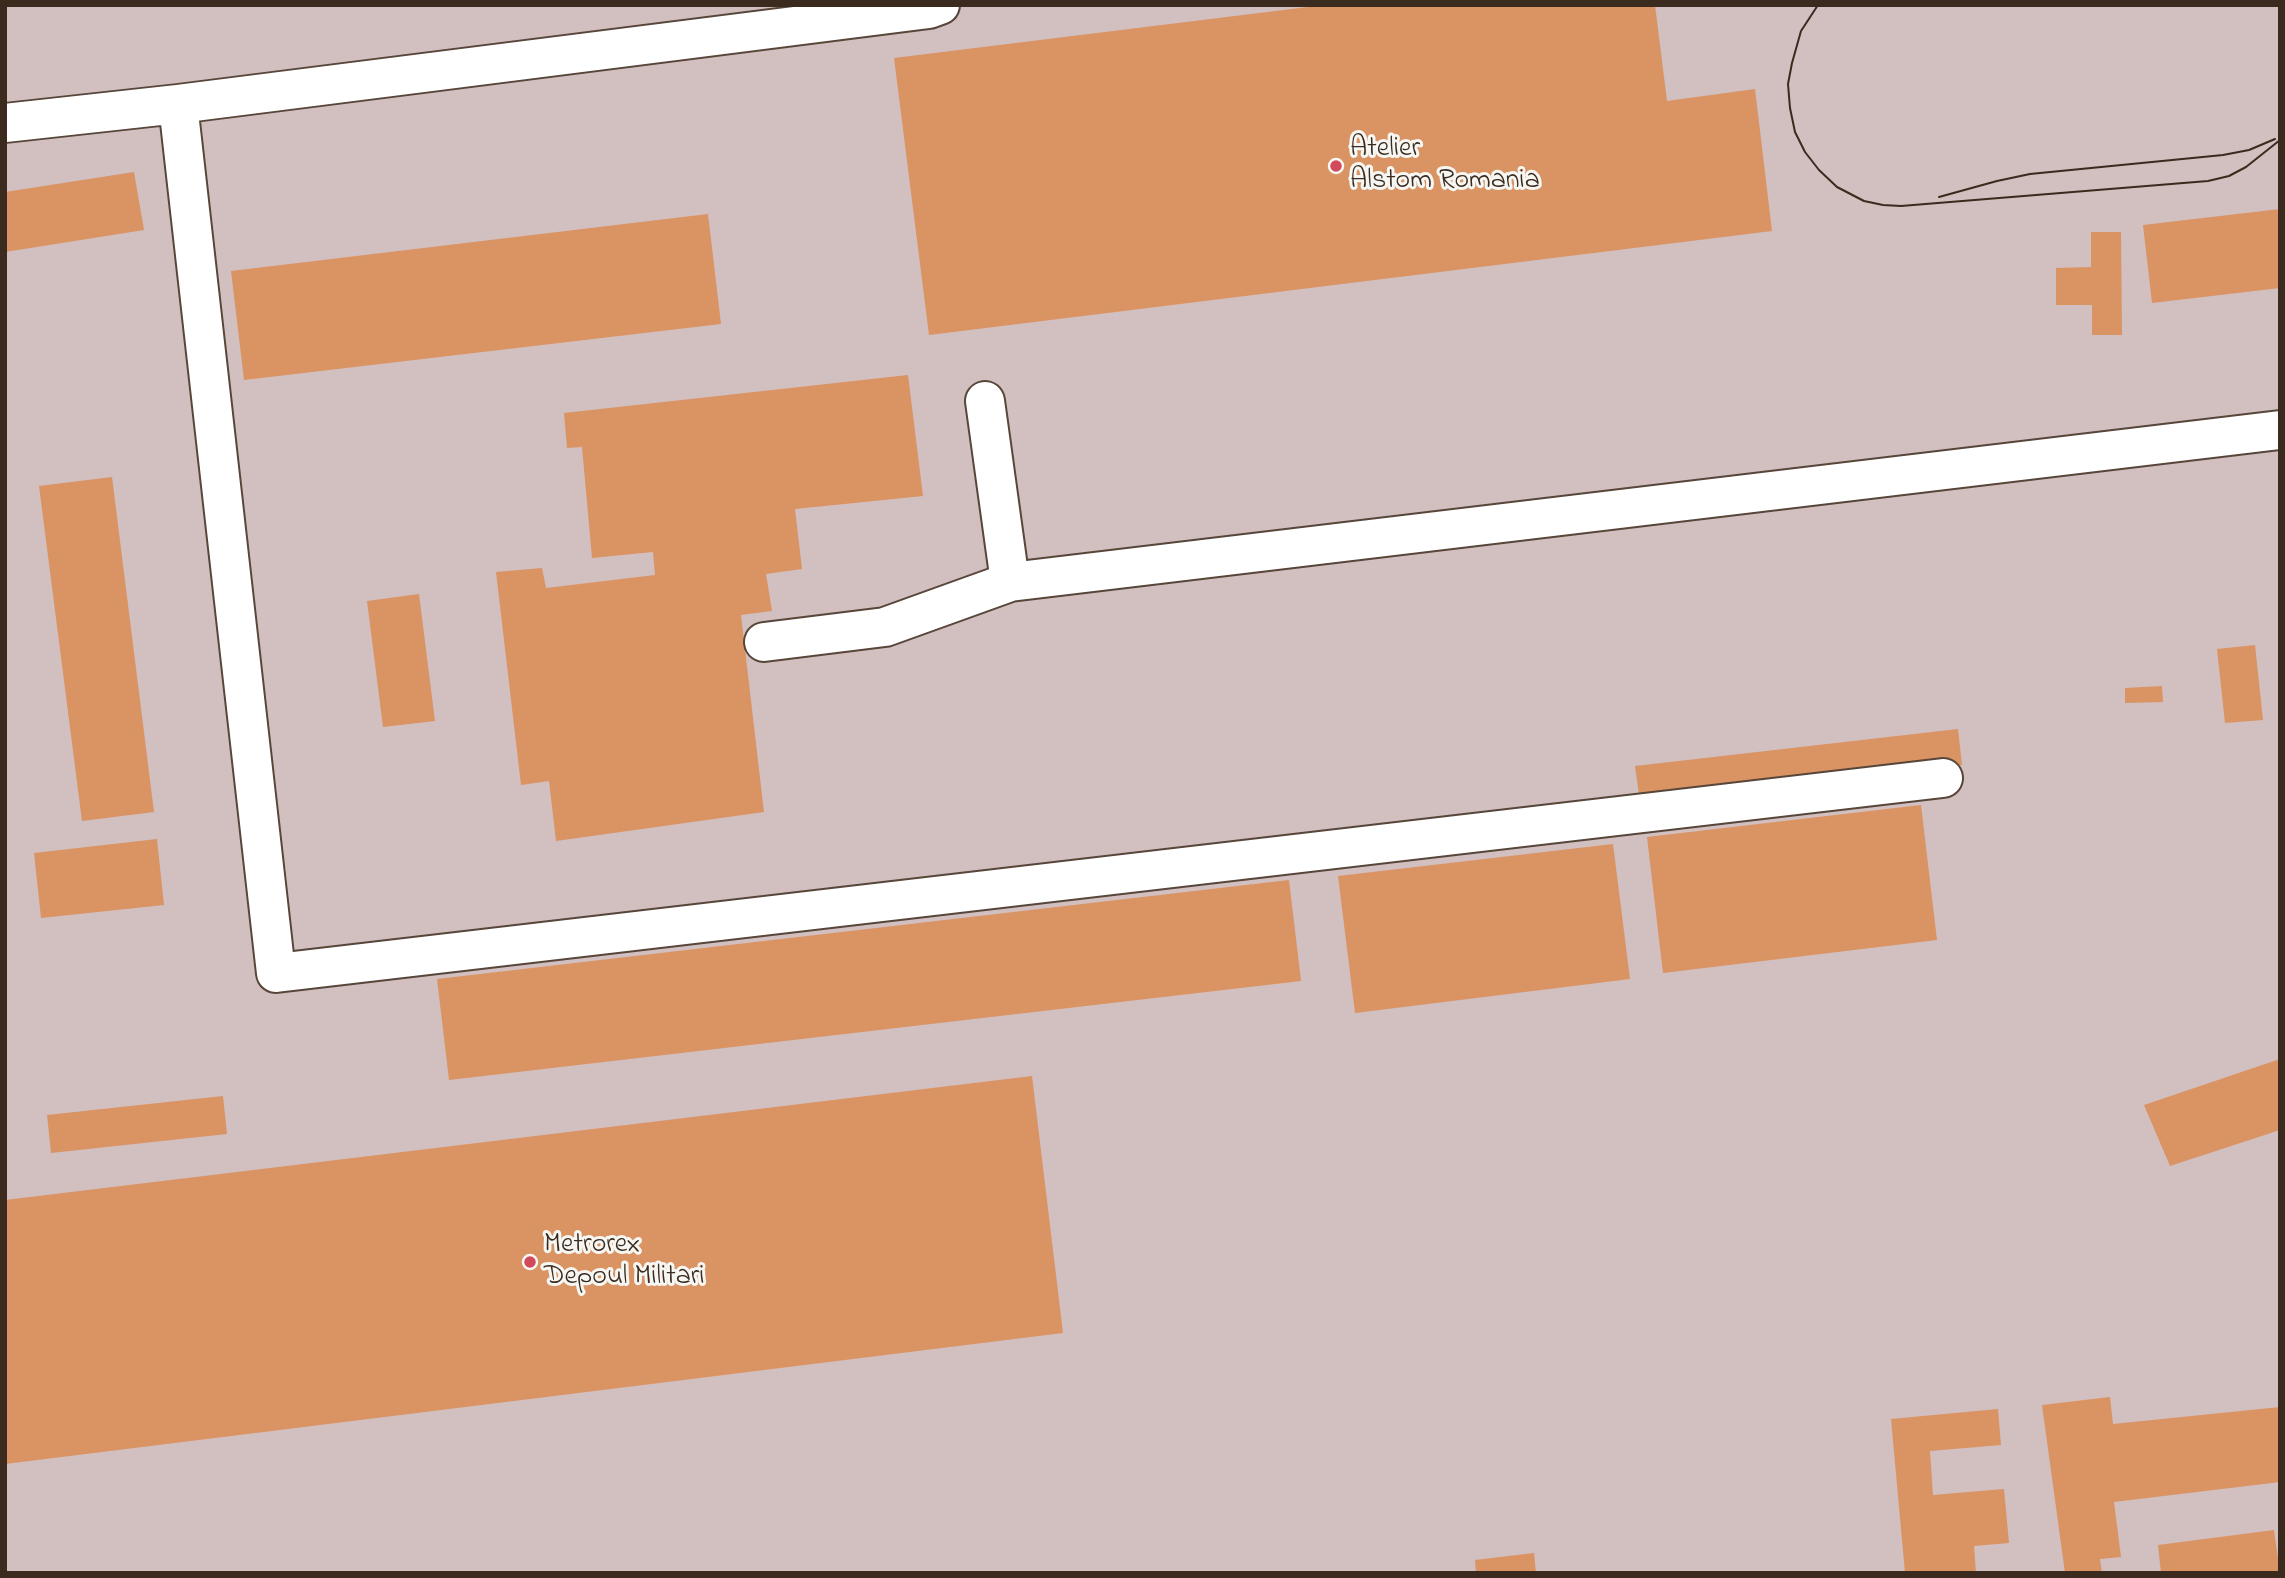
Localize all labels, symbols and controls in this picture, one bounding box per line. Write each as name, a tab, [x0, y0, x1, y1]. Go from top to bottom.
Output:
place label: Atelier Alstom Romania	[1350, 133, 1540, 199]
marker: Atelier Alstom Romania	[1328, 158, 1344, 174]
place label: Metrorex Depoul Militari	[544, 1229, 705, 1295]
marker: Metrorex Depoul Militari	[522, 1254, 538, 1270]

